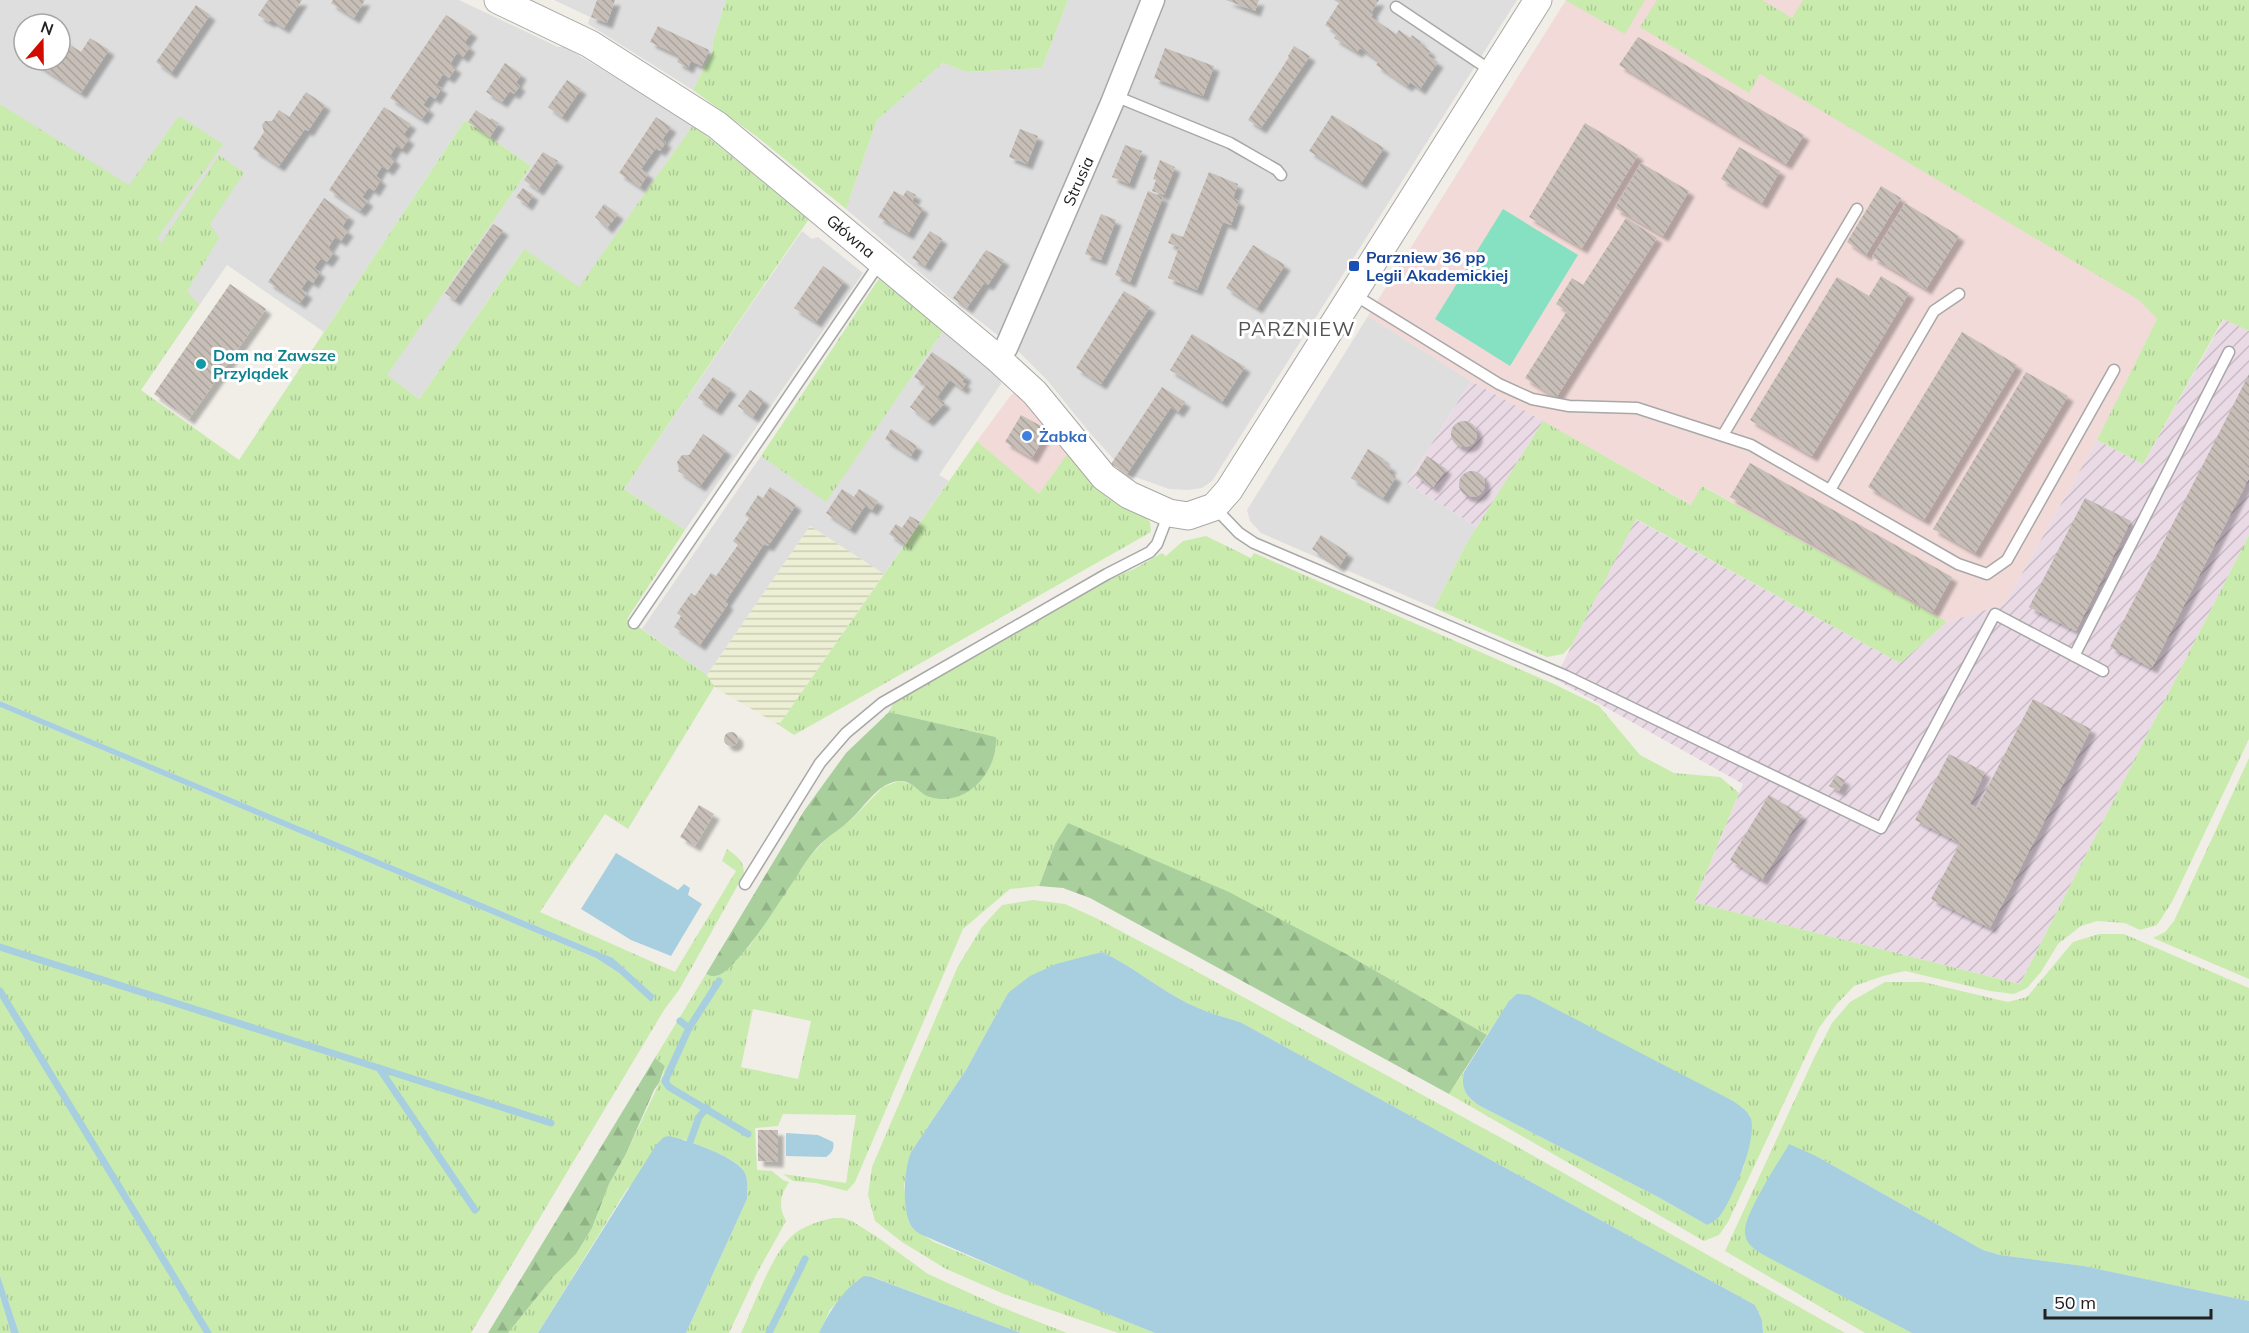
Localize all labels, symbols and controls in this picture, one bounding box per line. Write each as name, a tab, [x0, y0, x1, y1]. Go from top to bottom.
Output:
north arrow	[12, 12, 72, 72]
text: N	[38, 16, 56, 39]
street label: Strusia	[1058, 153, 1098, 209]
street label: Główna	[823, 210, 879, 262]
place label: Parzniew 36 pp Legii Akademickiej	[1366, 247, 1508, 285]
marker: Parzniew 36 pp Legii Akademickiej	[1347, 259, 1361, 273]
district label: PARZNIEW	[1238, 316, 1356, 341]
place label: Dom na Zawsze Przylądek	[213, 345, 336, 383]
marker: Dom na Zawsze Przylądek	[194, 357, 208, 371]
place label: Żabka	[1039, 426, 1087, 446]
marker: Żabka	[1020, 429, 1034, 443]
scale bar	[2045, 1282, 2212, 1320]
text: 50 m	[2054, 1291, 2096, 1314]

